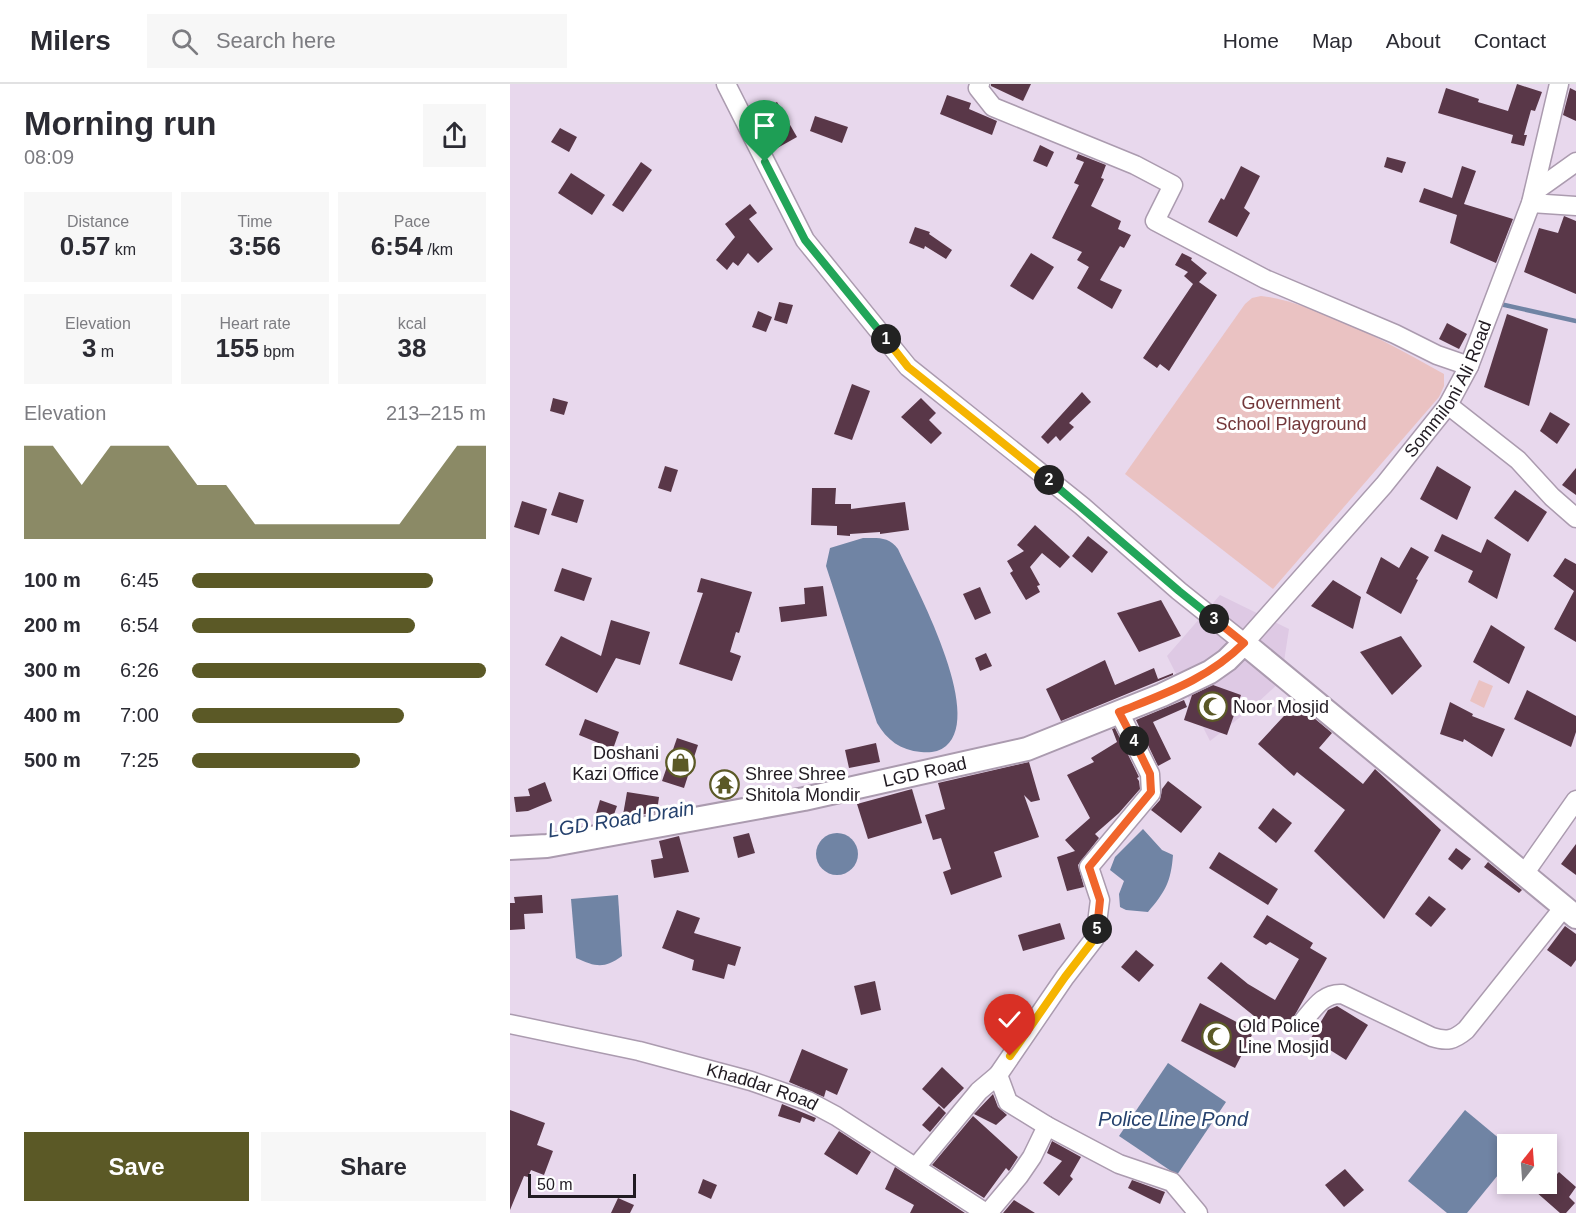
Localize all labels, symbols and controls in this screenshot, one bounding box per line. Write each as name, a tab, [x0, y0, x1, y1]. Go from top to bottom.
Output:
search box	[147, 14, 567, 68]
text: Milers	[30, 25, 111, 56]
icon: search	[168, 25, 201, 58]
text: Search here	[216, 28, 336, 53]
text: Home	[1223, 29, 1279, 52]
text: Map	[1312, 29, 1353, 52]
text: About	[1386, 29, 1441, 52]
text: Contact	[1474, 29, 1546, 52]
pin	[739, 100, 790, 162]
button: share	[423, 104, 486, 167]
text: Morning run	[24, 105, 216, 142]
icon: arrive	[748, 109, 781, 142]
text: 08:09	[24, 146, 74, 168]
text: Distance	[67, 213, 129, 230]
text: Time	[238, 213, 272, 230]
text: Pace	[394, 213, 430, 230]
text: 0.57	[60, 231, 110, 261]
text: 3:56	[229, 231, 281, 261]
text: 6:54	[371, 231, 423, 261]
text: km	[110, 241, 136, 258]
text: /km	[423, 241, 453, 258]
text: Elevation	[65, 315, 131, 332]
text: Heart rate	[219, 315, 291, 332]
text: kcal	[398, 315, 426, 332]
street label: Sommiloni Ali Road	[1400, 318, 1495, 461]
pin: 1	[871, 324, 901, 354]
text: 1	[882, 330, 890, 347]
text: 3	[82, 333, 96, 363]
text: 155	[216, 333, 259, 363]
text: 38	[398, 333, 426, 363]
text: m	[96, 343, 114, 360]
text: bpm	[259, 343, 294, 360]
park label: Government School Playground	[1215, 393, 1367, 434]
text: Elevation	[24, 402, 106, 424]
text: 213–215 m	[386, 402, 486, 424]
pin: 2	[1034, 465, 1064, 495]
text: 2	[1045, 471, 1053, 488]
text: 100 m	[24, 569, 81, 591]
text: 6:45	[120, 569, 159, 591]
pin: 3	[1199, 604, 1229, 634]
text: 3	[1210, 610, 1218, 627]
text: 200 m	[24, 614, 81, 636]
text: 6:54	[120, 614, 159, 636]
text: 300 m	[24, 659, 81, 681]
text: 6:26	[120, 659, 159, 681]
mosque icon: Noor Mosjid	[1196, 691, 1228, 723]
place label: Noor Mosjid	[1233, 697, 1329, 717]
text: 400 m	[24, 704, 81, 726]
text: 7:00	[120, 704, 159, 726]
pin: 4	[1119, 726, 1149, 756]
text: 4	[1130, 732, 1138, 749]
place label: Doshani Kazi Office	[572, 743, 659, 784]
shop icon: Doshani Kazi Office	[664, 747, 696, 779]
text: 500 m	[24, 749, 81, 771]
text: 7:25	[120, 749, 159, 771]
street label: LGD Road	[881, 753, 968, 791]
place label: Shree Shree Shitola Mondir	[745, 764, 860, 805]
temple icon: Shree Shree Shitola Mondir	[708, 768, 740, 800]
water label: LGD Road Drain	[546, 797, 696, 841]
pin: 5	[1082, 914, 1112, 944]
text: 5	[1093, 920, 1101, 937]
pin	[984, 994, 1035, 1056]
icon: check	[993, 1003, 1026, 1036]
place label: Old Police Line Mosjid	[1238, 1016, 1329, 1057]
mosque icon: Old Police Line Mosjid	[1201, 1020, 1233, 1052]
street label: Khaddar Road	[704, 1059, 821, 1115]
water label: Police Line Pond	[1098, 1108, 1249, 1130]
button: Save	[24, 1132, 249, 1201]
button: Share	[261, 1132, 486, 1201]
north arrow	[1497, 1134, 1557, 1194]
map controls	[1497, 1134, 1557, 1194]
scale bar	[528, 1171, 636, 1198]
text: 50 m	[537, 1176, 573, 1193]

